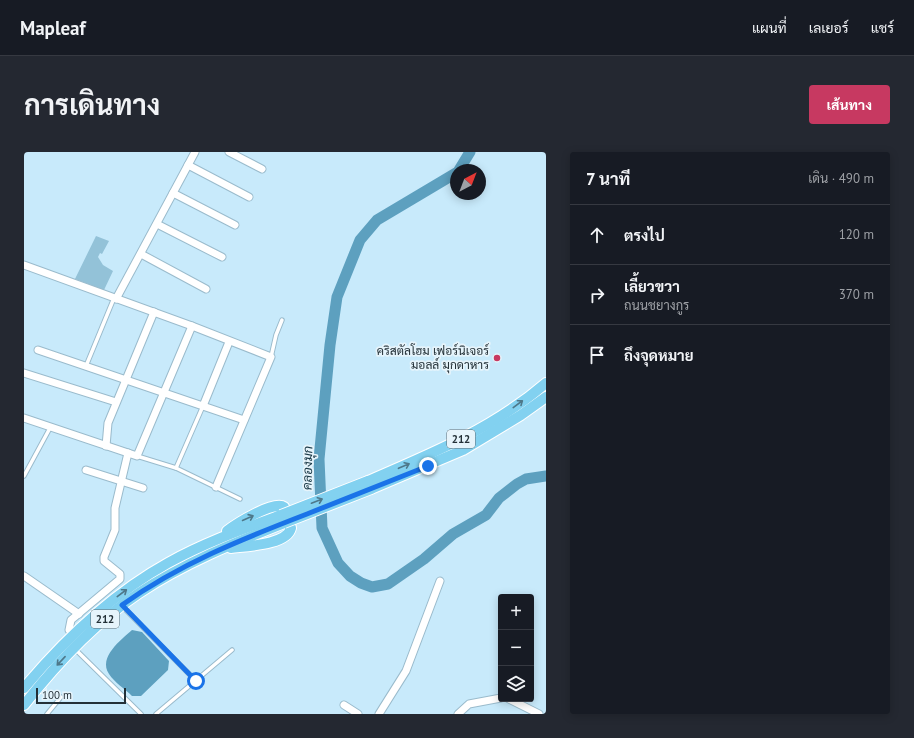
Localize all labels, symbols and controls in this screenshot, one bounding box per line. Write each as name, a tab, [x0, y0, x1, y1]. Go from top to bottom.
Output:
text: Mapleaf	[20, 16, 86, 40]
text: แผนที่	[752, 19, 787, 37]
text: เลเยอร์	[809, 19, 849, 37]
text: แชร์	[871, 19, 894, 37]
button: เส้นทาง	[809, 85, 890, 124]
text: การเดินทาง	[24, 86, 160, 123]
north arrow	[450, 164, 486, 200]
text: 7 นาที	[586, 168, 630, 190]
text: เดิน · 490 m	[808, 170, 874, 187]
icon: ahead	[586, 224, 608, 246]
text: ตรงไป	[624, 226, 665, 245]
text: 120 m	[839, 226, 874, 243]
text: เลี้ยวขวา	[624, 277, 680, 296]
icon: right	[586, 284, 608, 306]
text: 370 m	[839, 286, 874, 303]
text: ถนนชยางกูร	[624, 297, 689, 314]
place label: คริสตัลโฮม เฟอร์นิเจอร์ มอลล์ มุกดาหาร	[377, 343, 489, 374]
icon: arrive	[586, 344, 608, 366]
text: ถึงจุดหมาย	[624, 346, 694, 365]
marker: คริสตัลโฮม เฟอร์นิเจอร์ มอลล์ มุกดาหาร	[492, 353, 502, 363]
one-way arrow	[513, 400, 524, 409]
road number: 212	[447, 430, 475, 448]
water label: คลองมุก	[299, 446, 317, 490]
route end	[419, 457, 437, 475]
one-way arrow	[398, 462, 410, 469]
one-way arrow	[311, 496, 323, 504]
one-way arrow	[242, 514, 254, 521]
one-way arrow	[117, 589, 128, 598]
map controls	[498, 594, 534, 702]
button: +	[498, 594, 534, 630]
road number: 212	[91, 610, 119, 628]
button: −	[498, 630, 534, 666]
one-way arrow	[57, 656, 66, 666]
button: layers	[498, 666, 534, 702]
route start	[187, 672, 205, 690]
scale bar	[36, 686, 126, 705]
text: 100 m	[42, 688, 72, 702]

